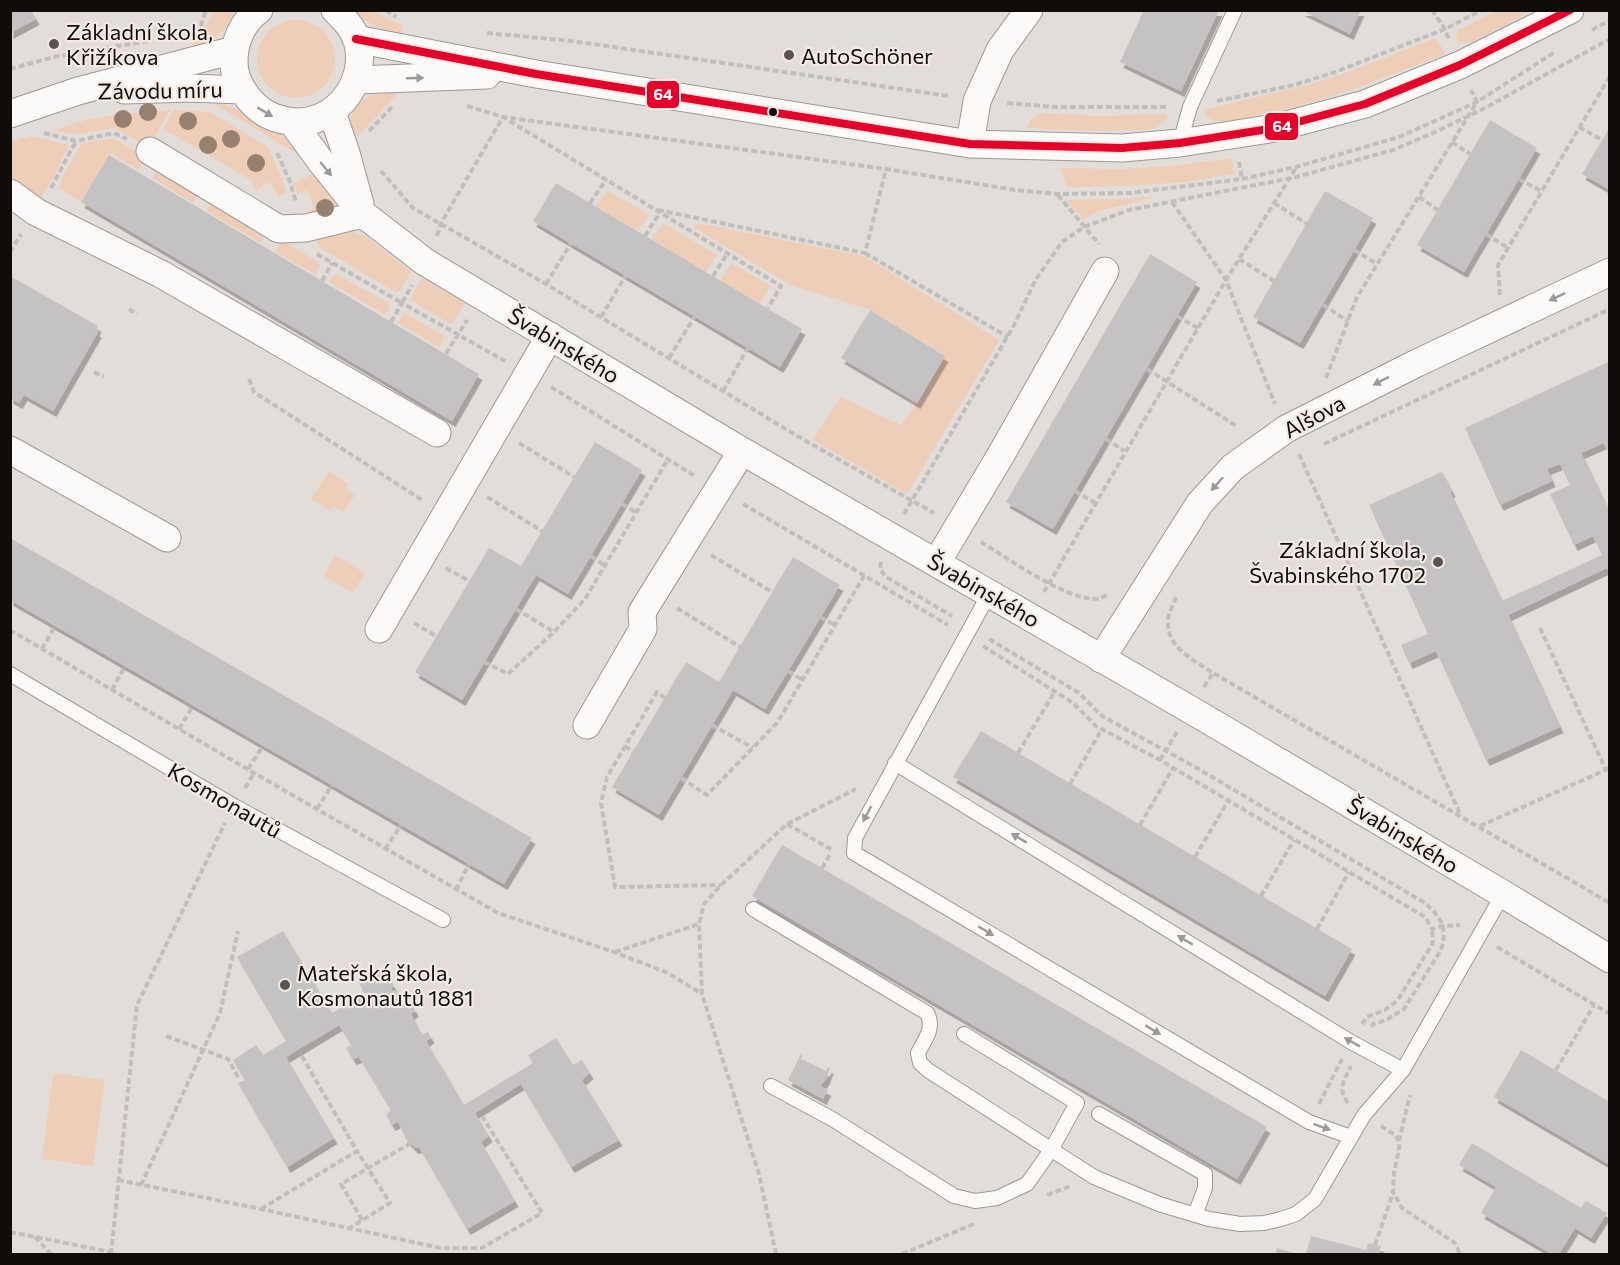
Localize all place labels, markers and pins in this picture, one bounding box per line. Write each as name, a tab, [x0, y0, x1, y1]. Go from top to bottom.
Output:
place label: Základní škola, Křižíkova	[66, 18, 213, 70]
marker: Základní škola, Křižíkova	[47, 37, 61, 51]
place label: AutoSchöner	[801, 42, 933, 69]
marker: AutoSchöner	[782, 48, 796, 62]
unlabelled marker	[767, 106, 779, 118]
place label: Základní škola, Švabinského 1702	[1249, 536, 1426, 588]
marker: Základní škola, Švabinského 1702	[1431, 555, 1445, 569]
place label: Mateřská škola, Kosmonautů 1881	[297, 959, 474, 1011]
marker: Mateřská škola, Kosmonautů 1881	[278, 978, 292, 992]

